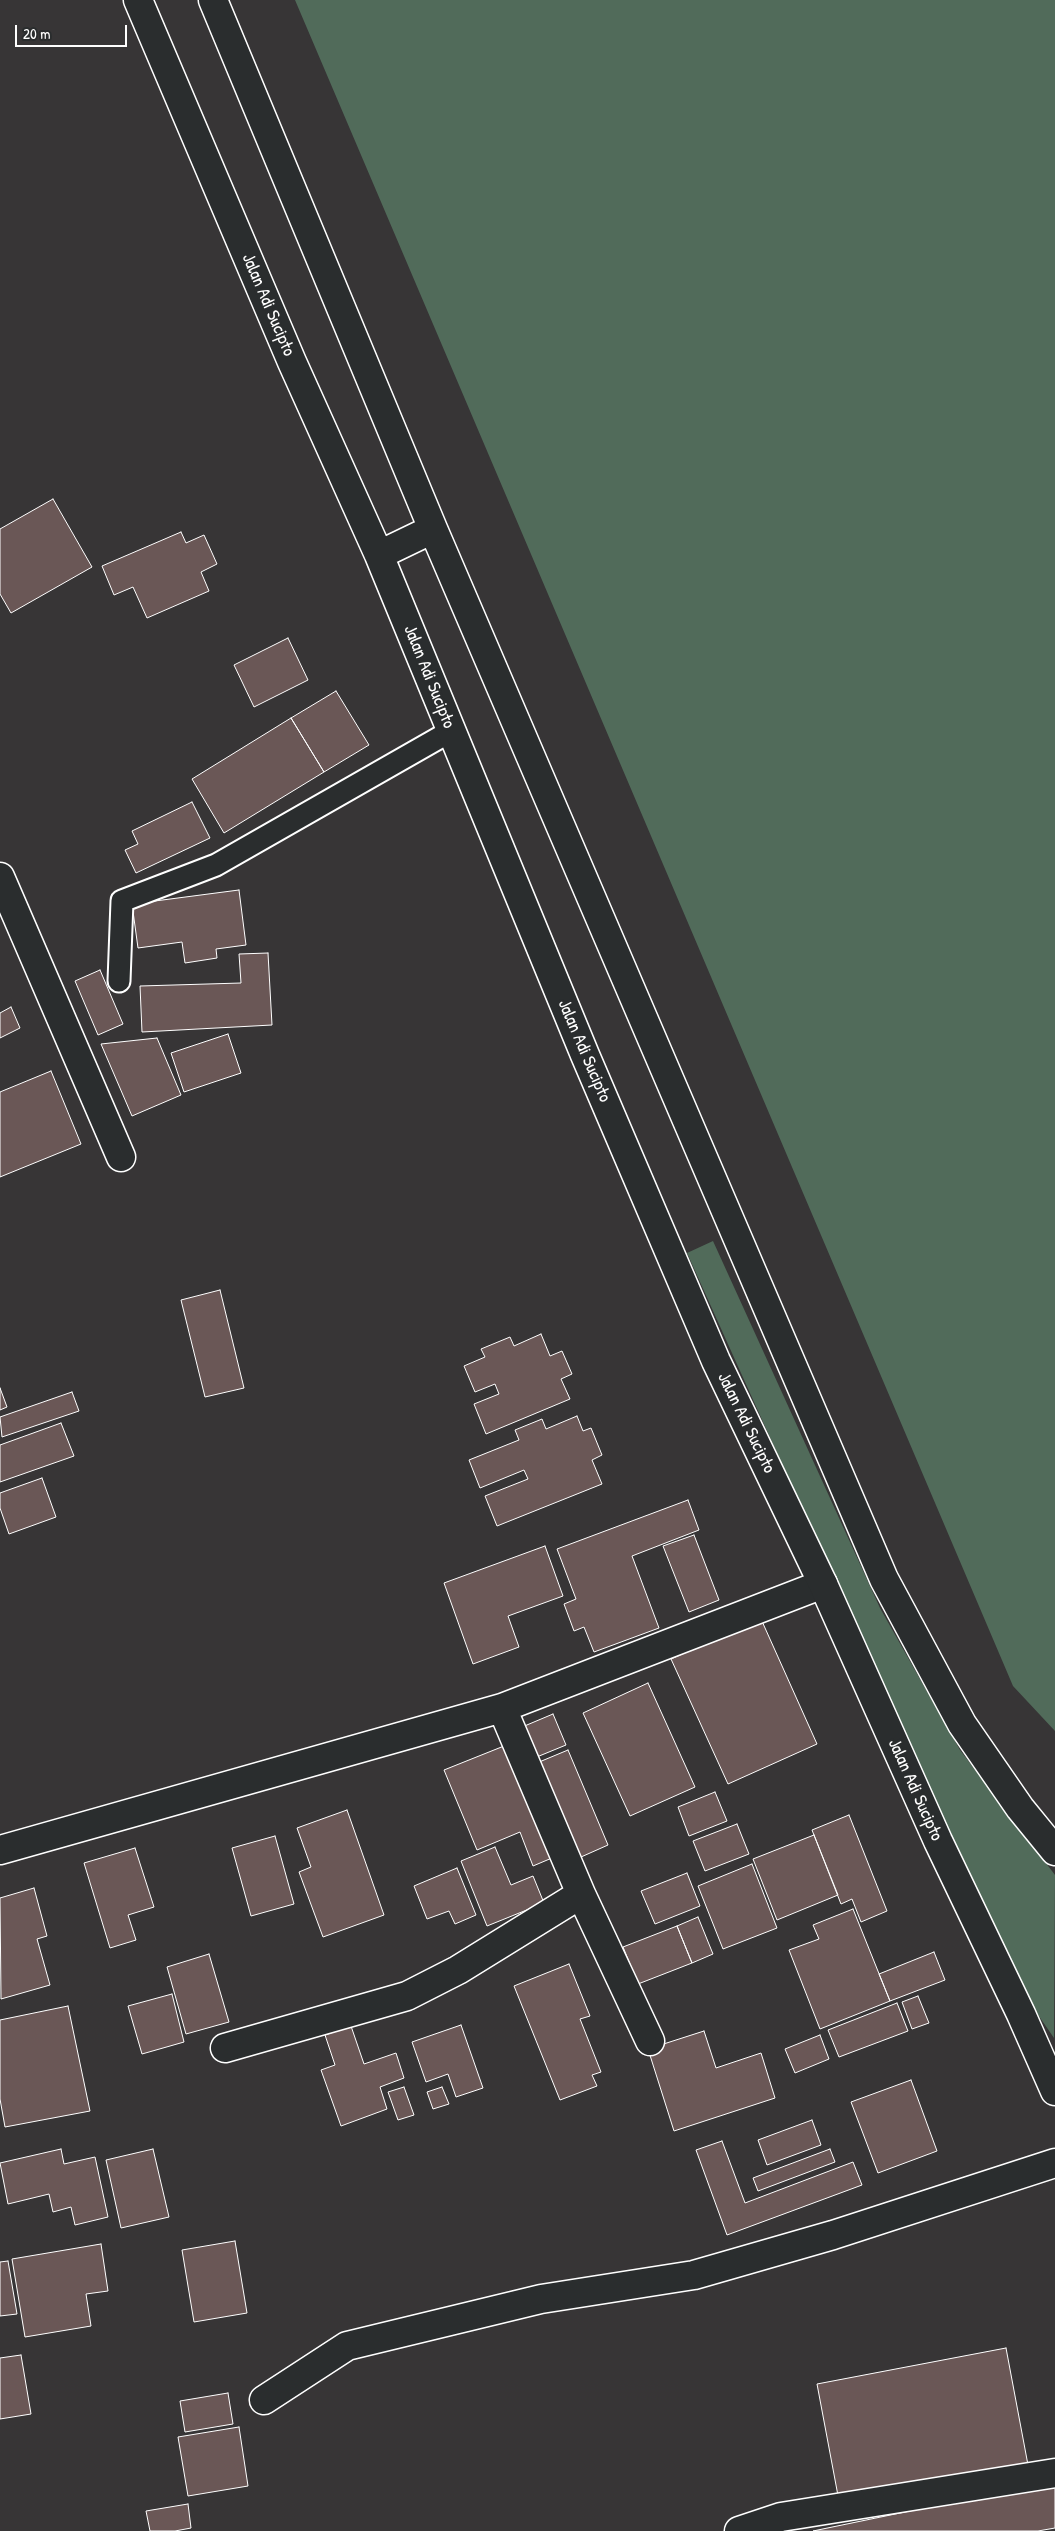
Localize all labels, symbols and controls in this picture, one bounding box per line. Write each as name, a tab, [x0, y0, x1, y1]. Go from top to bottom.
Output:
scale bar	[18, 15, 130, 47]
text: 20 m	[23, 23, 50, 44]
street label: Jalan Adi Sucipto	[237, 250, 299, 360]
street label: Jalan Adi Sucipto	[398, 622, 460, 732]
street label: Jalan Adi Sucipto	[553, 996, 615, 1106]
street label: Jalan Adi Sucipto	[712, 1369, 780, 1477]
street label: Jalan Adi Sucipto	[883, 1736, 947, 1844]

